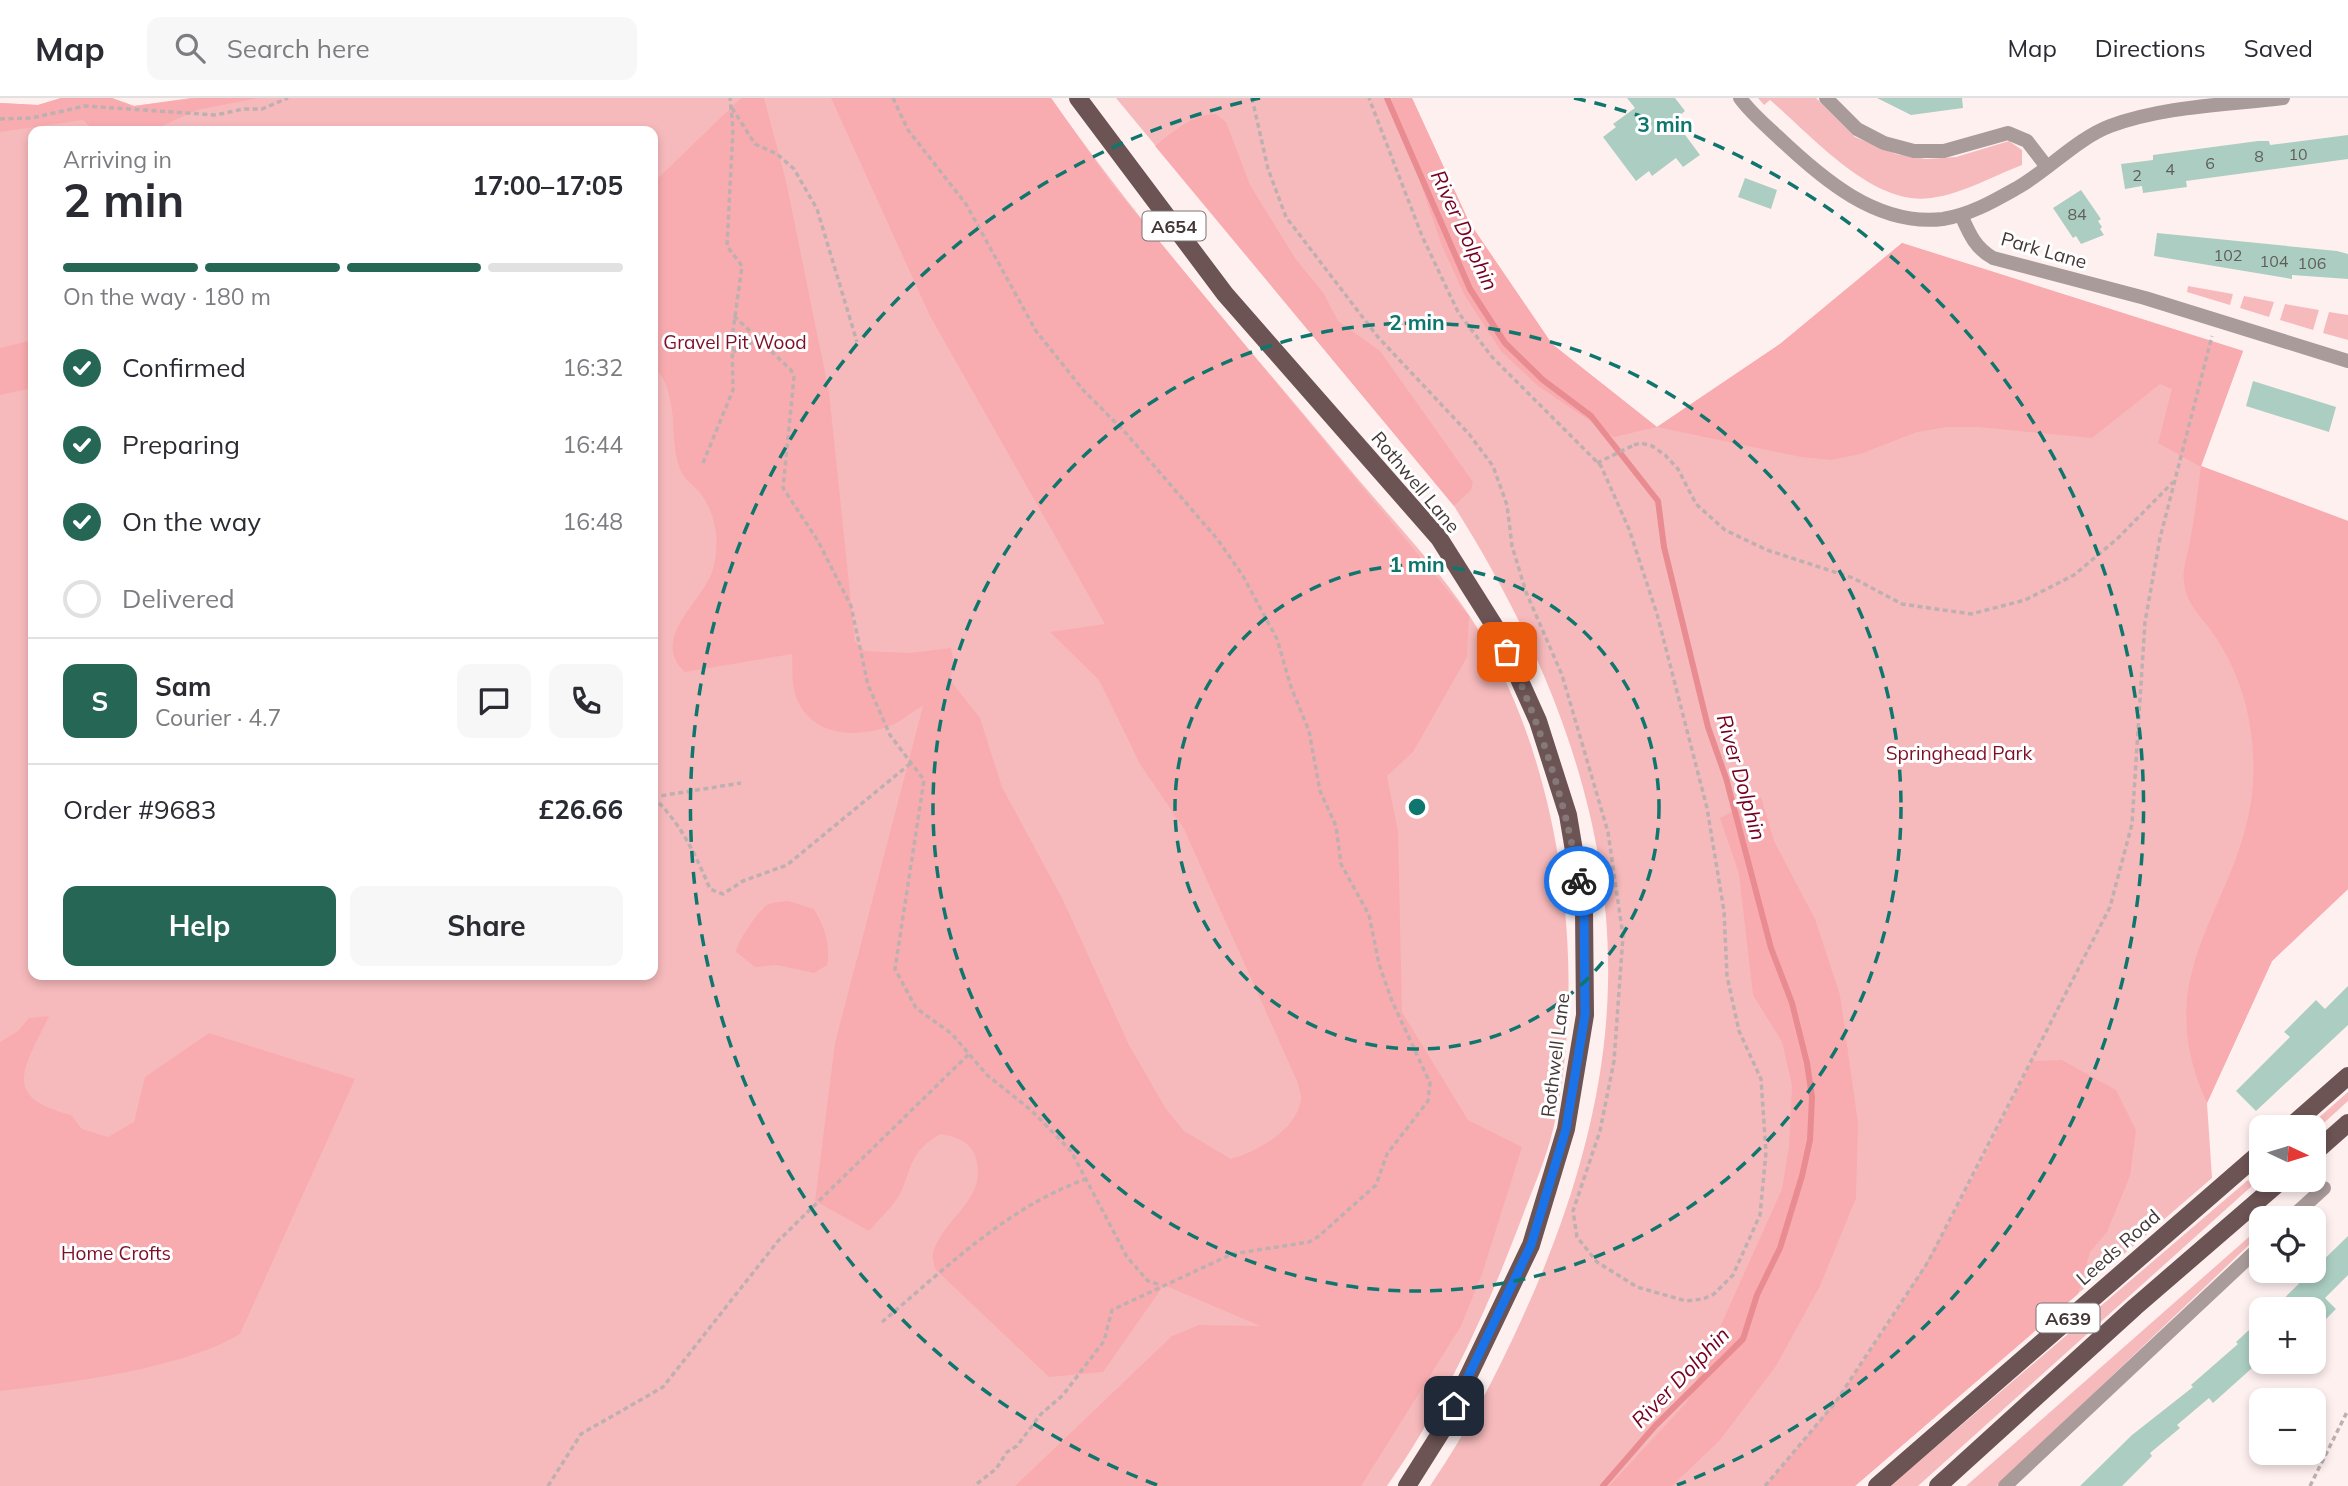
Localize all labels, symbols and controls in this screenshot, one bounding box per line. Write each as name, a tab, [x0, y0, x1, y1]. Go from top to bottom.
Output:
search box	[147, 17, 637, 80]
text: Map	[35, 28, 105, 69]
icon: search	[171, 29, 209, 67]
text: Search here	[227, 32, 370, 65]
text: Map	[2007, 33, 2057, 63]
text: Directions	[2095, 33, 2206, 63]
text: Saved	[2244, 33, 2313, 63]
text: 3 min	[1637, 111, 1693, 137]
house number: 10	[2288, 144, 2308, 164]
text: Arriving in	[63, 145, 172, 174]
house number: 8	[2254, 146, 2264, 166]
house number: 6	[2205, 153, 2215, 173]
house number: 4	[2165, 159, 2175, 179]
house number: 2	[2132, 165, 2142, 185]
water label: River Dolphin	[1426, 166, 1504, 294]
text: 17:00–17:05	[472, 169, 623, 202]
text: 2 min	[63, 171, 184, 229]
house number: 84	[2067, 204, 2087, 224]
road number: A654	[1142, 211, 1206, 240]
street label: Park Lane	[1998, 226, 2090, 274]
house number: 102	[2214, 245, 2242, 265]
house number: 104	[2260, 251, 2289, 271]
house number: 106	[2298, 253, 2326, 273]
text: On the way · 180 m	[63, 282, 271, 311]
text: 2 min	[1389, 309, 1445, 335]
park label: Gravel Pit Wood	[663, 330, 807, 354]
icon: check	[63, 349, 101, 387]
text: Confirmed	[122, 351, 246, 384]
text: 16:32	[563, 353, 623, 382]
icon: check	[63, 426, 101, 464]
street label: Rothwell Lane	[1367, 426, 1465, 538]
text: Preparing	[122, 428, 240, 461]
text: 16:44	[563, 430, 623, 459]
icon: check	[63, 503, 101, 541]
text: On the way	[122, 505, 261, 538]
text: 16:48	[563, 507, 623, 536]
text: 1 min	[1389, 551, 1445, 577]
text: Delivered	[122, 582, 235, 615]
pin	[1477, 622, 1537, 682]
icon: bag	[1488, 633, 1526, 671]
button: chat	[457, 664, 531, 738]
button: phone	[549, 664, 623, 738]
text: Sam	[155, 670, 211, 703]
text: S	[92, 685, 108, 718]
text: Courier · 4.7	[155, 703, 281, 732]
water label: River Dolphin	[1712, 711, 1772, 843]
park label: Springhead Park	[1886, 741, 2032, 765]
text: Order #9683	[63, 793, 216, 826]
text: £26.66	[539, 793, 623, 826]
centre of rings	[1405, 795, 1429, 819]
courier	[1544, 846, 1614, 916]
icon: bike	[1560, 862, 1598, 900]
button: Help	[63, 886, 336, 966]
button: Share	[350, 886, 623, 966]
street label: Rothwell Lane	[1535, 991, 1575, 1119]
north arrow	[2249, 1115, 2326, 1192]
map controls	[2249, 1115, 2326, 1465]
street label: Leeds Road	[2071, 1204, 2165, 1290]
button: locate	[2249, 1206, 2326, 1283]
park label: Home Crofts	[61, 1241, 171, 1265]
button: +	[2249, 1297, 2326, 1374]
road number: A639	[2036, 1303, 2100, 1332]
water label: River Dolphin	[1626, 1321, 1734, 1433]
pin	[1424, 1376, 1484, 1436]
icon: home	[1435, 1387, 1473, 1425]
button: −	[2249, 1388, 2326, 1465]

